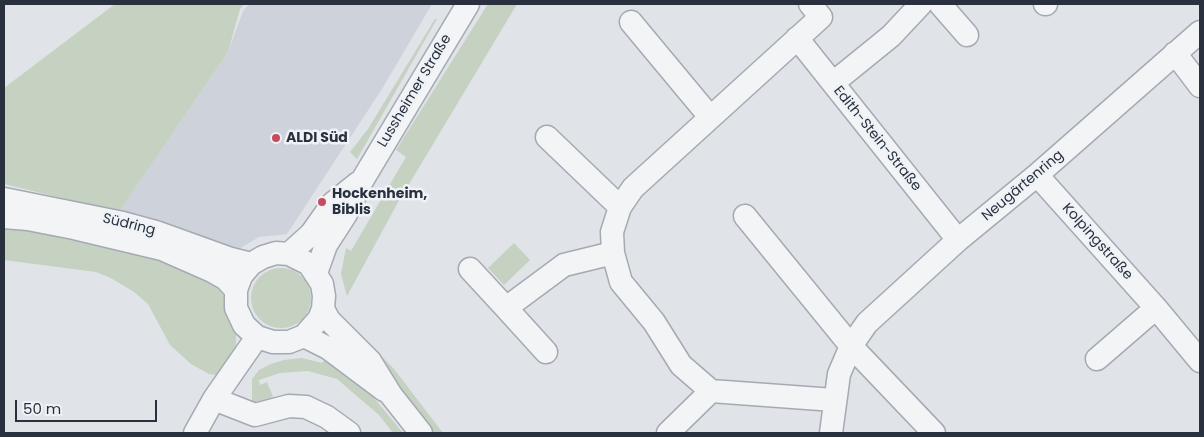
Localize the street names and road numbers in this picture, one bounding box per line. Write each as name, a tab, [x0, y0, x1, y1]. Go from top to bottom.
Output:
street label: Lussheimer Straße	[375, 31, 455, 151]
street label: Edith-Stein-Straße	[830, 83, 924, 195]
street label: Neugärtenring	[979, 147, 1067, 225]
street label: Kolpingstraße	[1058, 200, 1136, 284]
street label: Südring	[101, 210, 157, 240]

